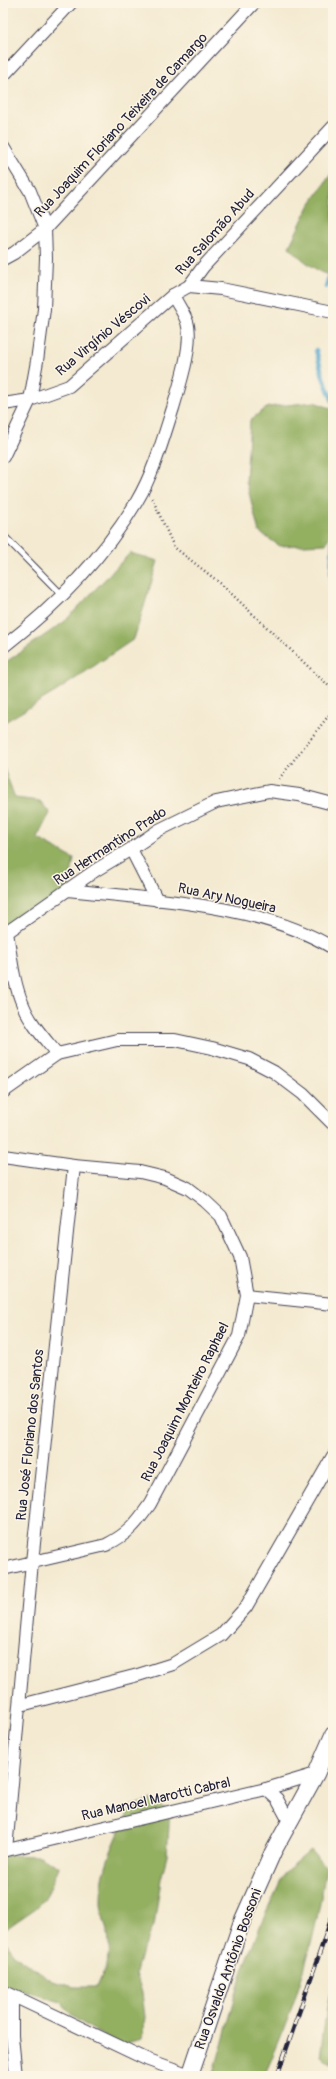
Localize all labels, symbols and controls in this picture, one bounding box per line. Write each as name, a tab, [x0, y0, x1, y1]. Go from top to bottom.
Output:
street label: Rua Joaquim Floriano Teixeira de Camargo	[31, 29, 211, 221]
street label: Rua Salomão Abud	[172, 185, 258, 279]
street label: Rua Virgínio Véscovi	[52, 290, 154, 379]
street label: Rua Hermantino Prado	[50, 803, 170, 889]
street label: Rua Ary Nogueira	[176, 879, 278, 917]
street label: Rua Joaquim Monteiro Raphael	[137, 1319, 233, 1485]
street label: Rua José Floriano dos Santos	[13, 1348, 48, 1521]
street label: Rua Manoel Marotti Cabral	[80, 1774, 232, 1824]
street label: Rua Osvaldo Antônio Bossoni	[191, 1886, 265, 2052]

